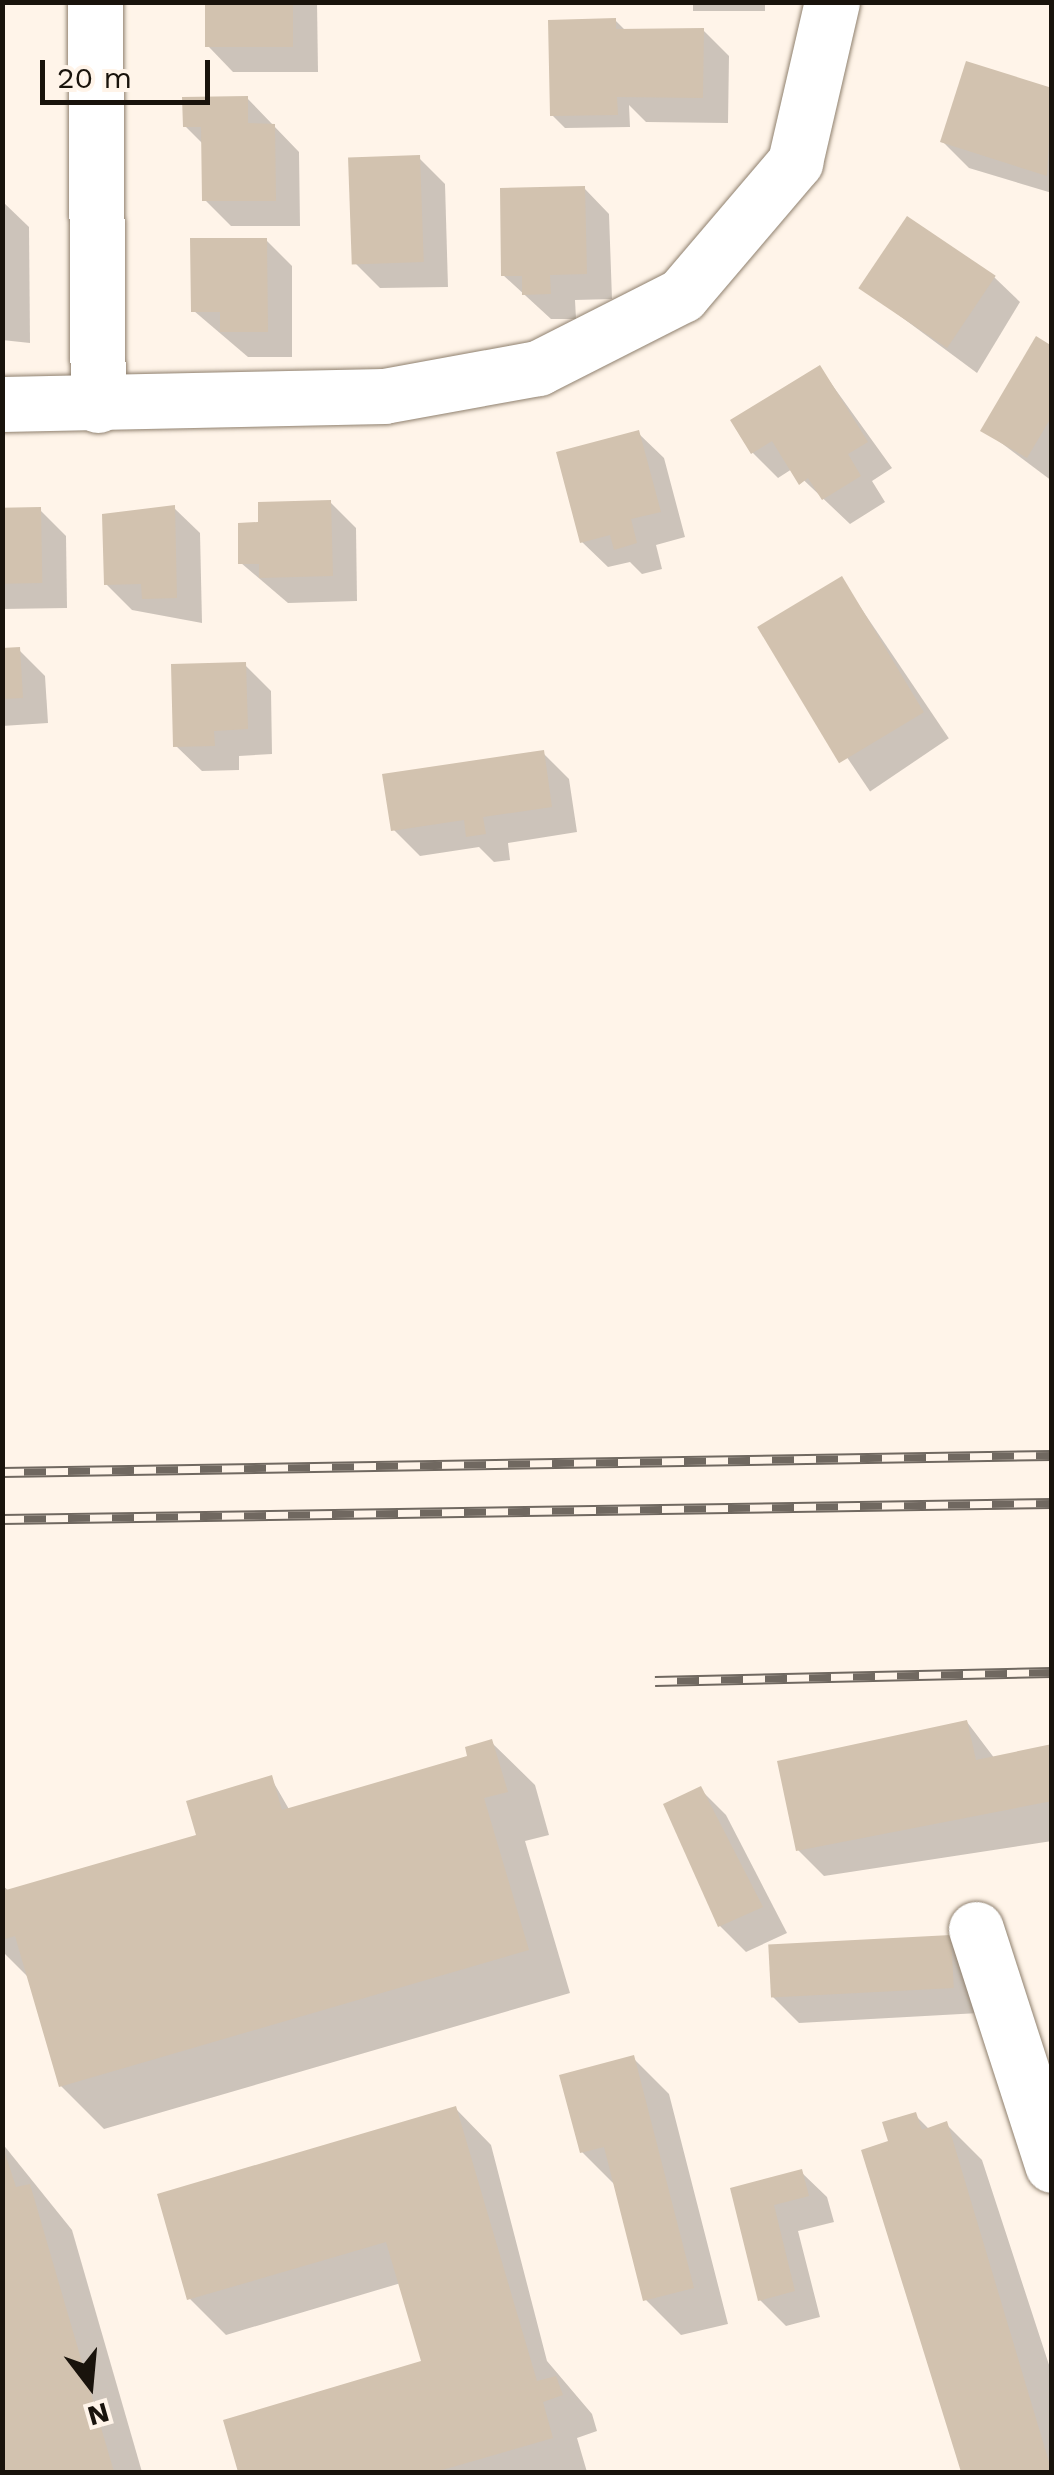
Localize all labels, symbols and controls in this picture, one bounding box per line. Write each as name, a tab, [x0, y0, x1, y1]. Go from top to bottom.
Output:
scale bar	[45, 40, 215, 102]
text: 20 m	[57, 60, 132, 95]
north arrow	[40, 2335, 140, 2435]
text: N	[84, 2396, 113, 2433]

